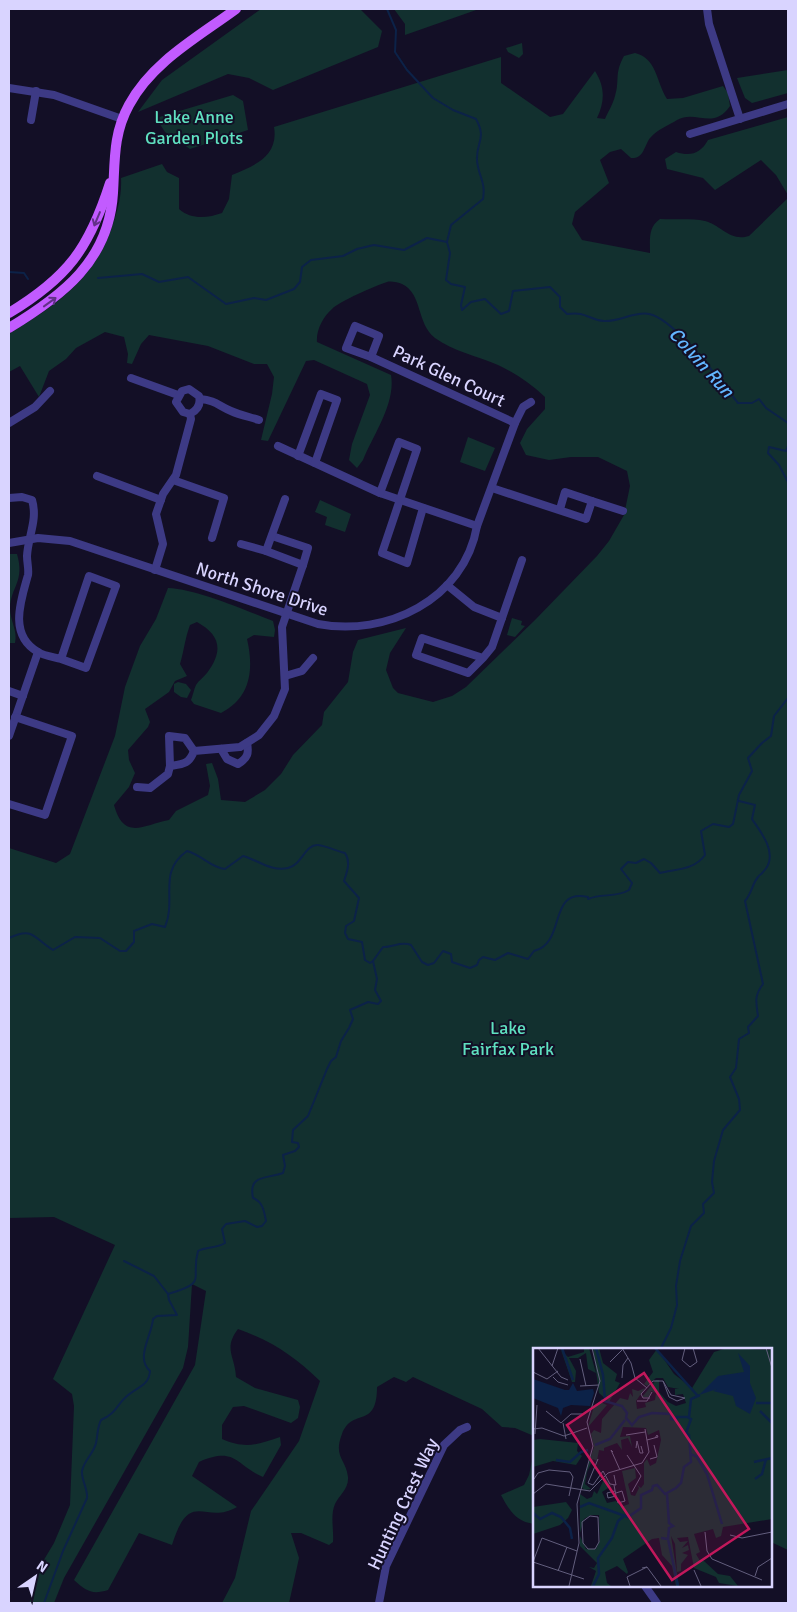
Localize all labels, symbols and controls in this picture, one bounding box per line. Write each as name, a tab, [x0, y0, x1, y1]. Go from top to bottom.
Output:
park label: Lake Anne Garden Plots	[145, 106, 243, 149]
one-way arrow	[92, 211, 102, 226]
one-way arrow	[43, 297, 57, 307]
water label: Colvin Run	[663, 323, 740, 403]
street label: Park Glen Court	[389, 340, 509, 412]
street label: North Shore Drive	[193, 557, 331, 621]
park label: Lake Fairfax Park	[462, 1017, 554, 1060]
inset map	[533, 1348, 772, 1587]
street label: Hunting Crest Way	[363, 1434, 443, 1573]
north arrow	[10, 1552, 60, 1602]
text: N	[33, 1557, 51, 1576]

